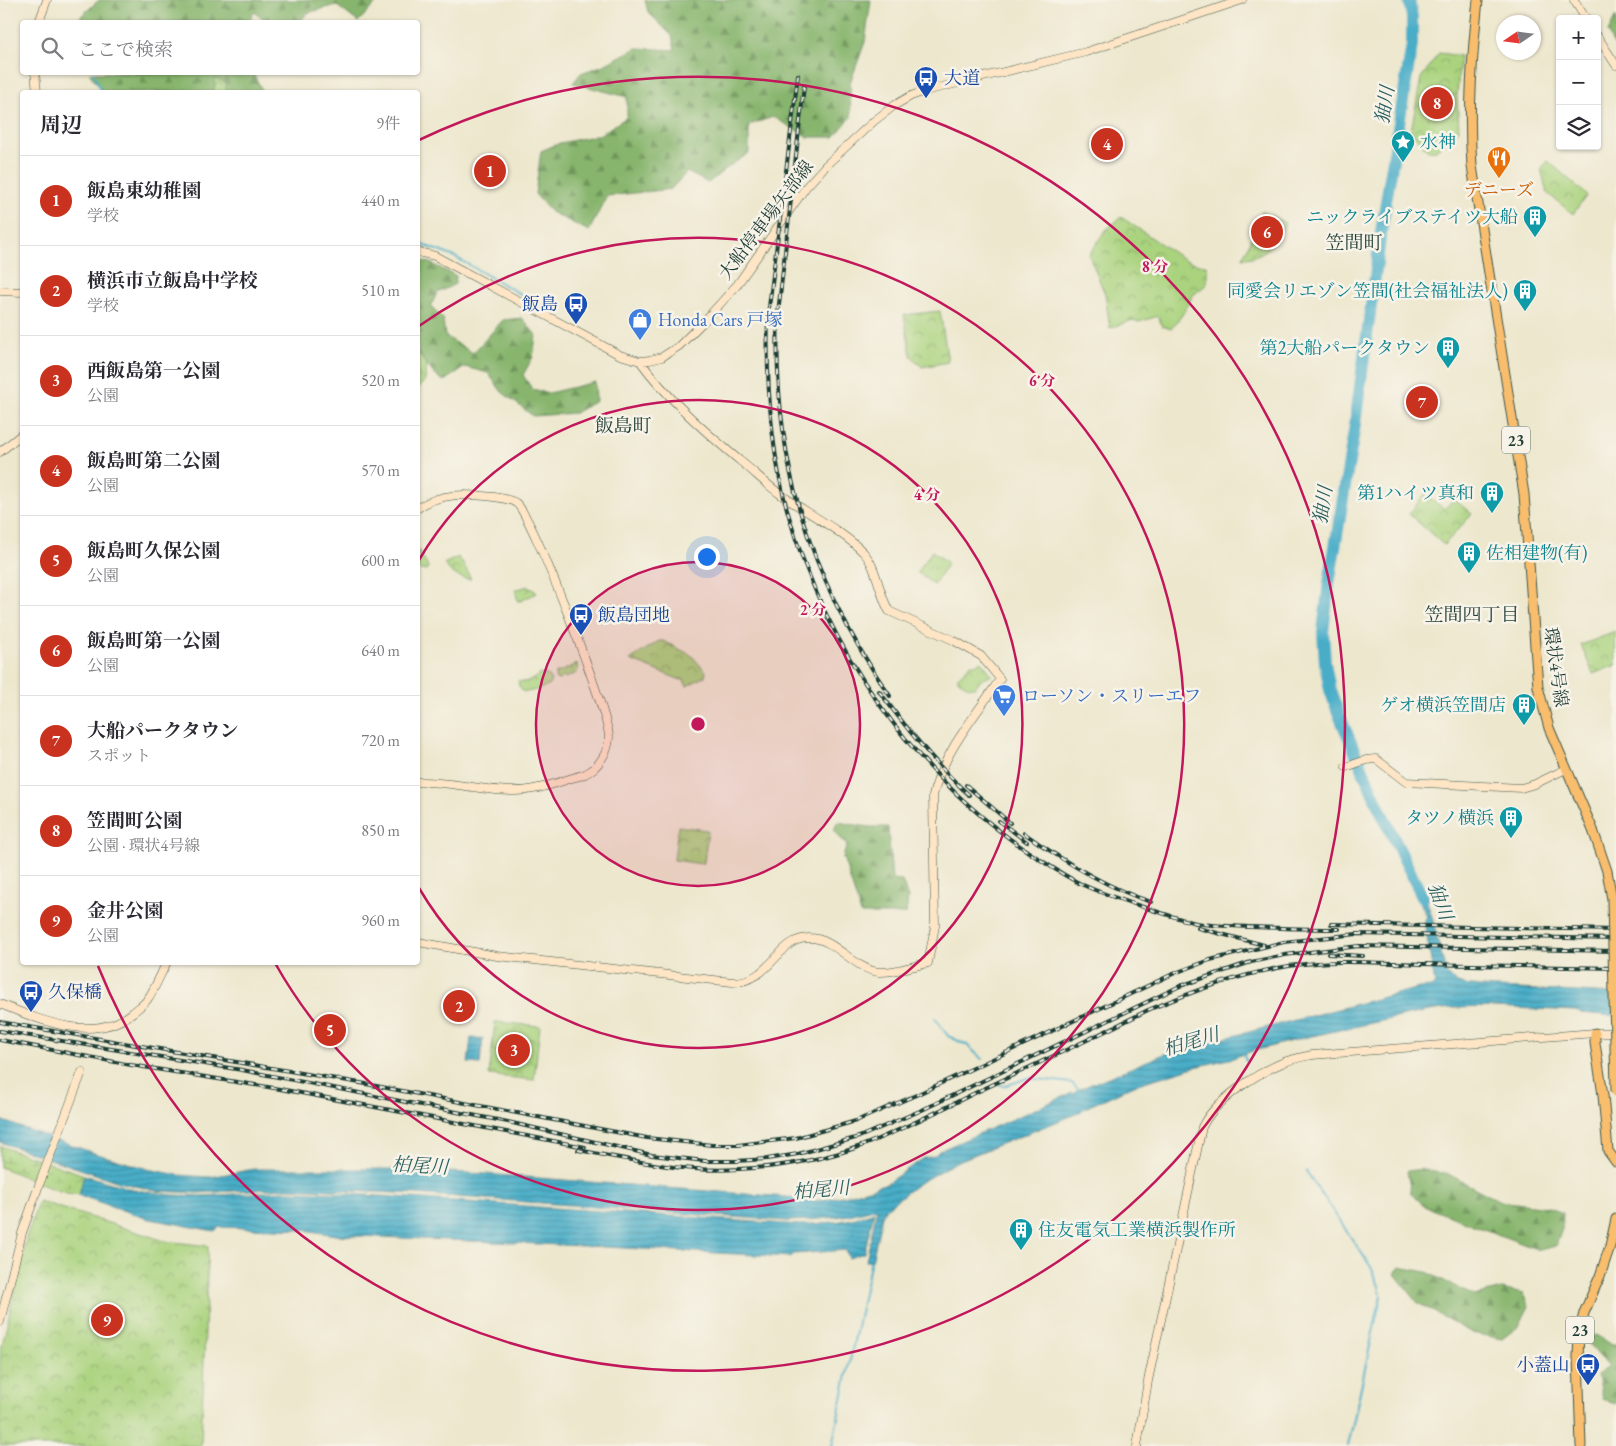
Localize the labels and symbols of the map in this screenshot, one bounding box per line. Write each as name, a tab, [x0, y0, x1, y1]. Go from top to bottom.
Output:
north arrow	[1496, 15, 1541, 60]
bus stop icon: 大道	[913, 65, 939, 99]
place label: 大道	[944, 66, 980, 89]
water label: 㹨川	[1369, 82, 1400, 126]
pin: 8	[1421, 84, 1453, 122]
pin: 4	[1091, 125, 1123, 163]
place icon: 水神	[1390, 129, 1416, 163]
place label: 水神	[1420, 130, 1456, 153]
restaurant icon: デニーズ	[1486, 145, 1512, 179]
pin: 1	[474, 152, 506, 190]
street label: 大船停車場矢部線	[713, 155, 818, 284]
place label: デニーズ	[1464, 178, 1534, 201]
building icon: ニックライブステイツ大船	[1522, 204, 1548, 238]
place label: ニックライブステイツ大船	[1306, 205, 1518, 228]
pin: 6	[1251, 213, 1283, 251]
district label: 笠間町	[1325, 230, 1383, 255]
text: 8 分	[1142, 257, 1168, 276]
building icon: 同愛会リエゾン笠間(社会福祉法人)	[1512, 278, 1538, 312]
place label: 同愛会リエゾン笠間(社会福祉法人)	[1227, 279, 1508, 302]
bus stop icon: 飯島	[563, 291, 589, 325]
place label: 飯島	[522, 292, 558, 315]
shop icon: Honda Cars 戸塚	[627, 307, 653, 341]
place label: Honda Cars 戸塚	[658, 308, 782, 331]
building icon: 第2大船パークタウン	[1435, 335, 1461, 369]
place label: 第2大船パークタウン	[1260, 336, 1430, 359]
text: 6 分	[1029, 371, 1055, 390]
pin: 7	[1406, 383, 1438, 421]
district label: 飯島町	[594, 413, 652, 438]
road number: 23	[1502, 426, 1530, 454]
building icon: 第1ハイツ真和	[1479, 480, 1505, 514]
place label: 第1ハイツ真和	[1357, 481, 1474, 504]
water label: 㹨川	[1307, 482, 1338, 526]
text: 4 分	[914, 485, 940, 504]
building icon: 佐相建物(有)	[1456, 540, 1482, 574]
place label: 佐相建物(有)	[1486, 541, 1587, 564]
your location	[694, 544, 720, 570]
text: 2 分	[800, 600, 826, 619]
bus stop icon: 飯島団地	[568, 602, 594, 636]
district label: 笠間四丁目	[1424, 602, 1520, 627]
place label: 飯島団地	[598, 603, 670, 626]
street label: 環状4号線	[1539, 625, 1573, 708]
supermarket icon: ローソン・スリーエフ	[991, 683, 1017, 717]
place label: ローソン・スリーエフ	[1022, 684, 1201, 707]
building icon: ゲオ横浜笠間店	[1511, 692, 1537, 726]
place label: ゲオ横浜笠間店	[1380, 693, 1506, 716]
centre of rings	[689, 715, 707, 733]
building icon: タツノ横浜	[1498, 805, 1524, 839]
place label: タツノ横浜	[1405, 806, 1494, 829]
water label: 㹨川	[1422, 879, 1459, 925]
bus stop icon: 久保橋	[18, 979, 44, 1013]
place label: 久保橋	[48, 980, 102, 1003]
pin: 2	[443, 987, 475, 1025]
pin: 5	[314, 1011, 346, 1049]
water label: 柏尾川	[1160, 1021, 1224, 1061]
pin: 3	[498, 1031, 530, 1069]
water label: 柏尾川	[391, 1152, 451, 1180]
water label: 柏尾川	[792, 1174, 853, 1204]
building icon: 住友電気工業横浜製作所	[1008, 1217, 1034, 1251]
place label: 住友電気工業横浜製作所	[1038, 1218, 1236, 1241]
pin: 9	[91, 1301, 123, 1339]
road number: 23	[1566, 1316, 1594, 1344]
bus stop icon: 小蓋山	[1575, 1352, 1601, 1386]
place label: 小蓋山	[1516, 1353, 1570, 1376]

